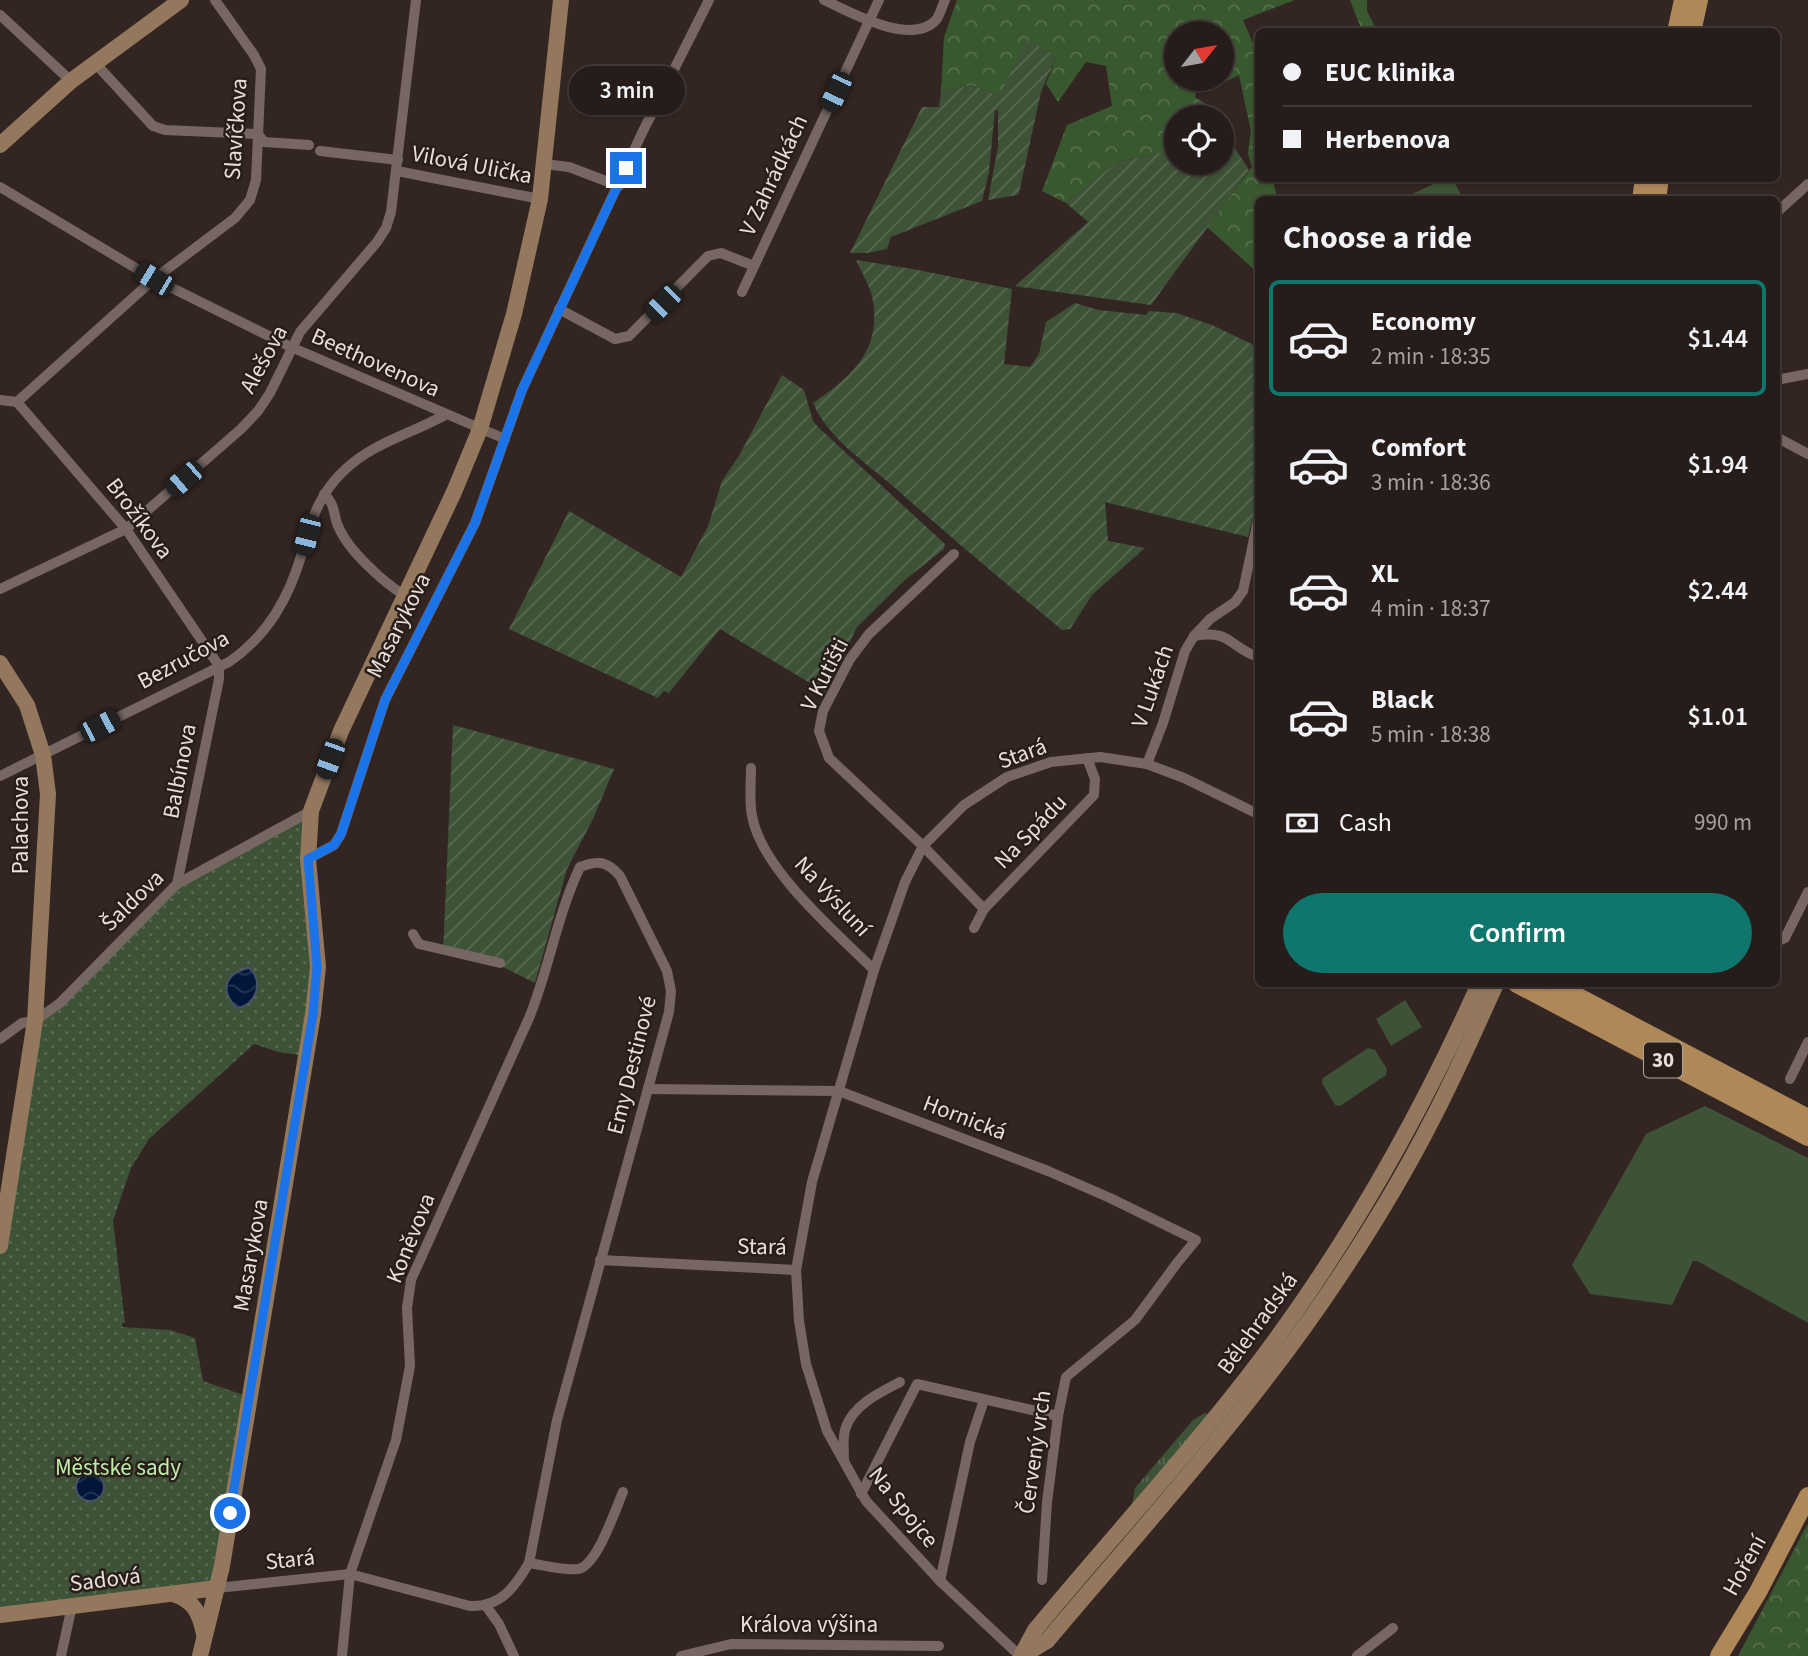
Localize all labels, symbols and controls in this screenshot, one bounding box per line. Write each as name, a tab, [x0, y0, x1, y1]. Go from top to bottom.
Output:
north arrow	[1164, 21, 1234, 91]
map controls	[1164, 21, 1234, 175]
text: EUC klinika	[1325, 54, 1455, 91]
callout: 3 min	[568, 66, 684, 116]
car	[818, 69, 855, 115]
text: 3 min	[600, 74, 654, 107]
street label: Slavíčkova	[215, 77, 256, 181]
button: locate	[1164, 105, 1234, 175]
street label: V Zahrádkách	[731, 109, 816, 241]
text: Herbenova	[1325, 121, 1451, 158]
street label: Vilová Ulička	[409, 137, 535, 192]
route end	[610, 152, 642, 184]
text: Choose a ride	[1283, 215, 1472, 261]
car	[131, 259, 178, 299]
car	[641, 281, 686, 325]
text: Economy	[1371, 303, 1476, 340]
icon: car	[1287, 307, 1350, 370]
street label: Alešova	[231, 319, 296, 399]
street label: Beethovenova	[306, 319, 445, 406]
text: $1.44	[1687, 320, 1748, 357]
text: 2 min · 18:35	[1371, 340, 1491, 373]
text: Comfort	[1371, 429, 1466, 466]
icon: car	[1287, 433, 1350, 496]
text: $1.94	[1687, 446, 1748, 483]
car	[162, 457, 207, 501]
text: 3 min · 18:36	[1371, 466, 1491, 499]
street label: Brožíkova	[98, 471, 181, 566]
car	[292, 512, 323, 558]
text: XL	[1371, 555, 1399, 592]
icon: car	[1287, 559, 1350, 622]
street label: Masarykova	[358, 567, 439, 684]
text: $2.44	[1687, 572, 1748, 609]
text: 4 min · 18:37	[1371, 592, 1491, 625]
street label: Bezručova	[132, 622, 235, 697]
street label: V Kutišti	[792, 632, 857, 716]
street label: V Lukách	[1123, 640, 1182, 732]
text: Black	[1371, 681, 1434, 718]
icon: car	[1287, 685, 1350, 748]
text: $1.01	[1687, 698, 1748, 735]
car	[77, 707, 124, 745]
text: 5 min · 18:38	[1371, 718, 1491, 751]
street label: Balbínova	[154, 721, 205, 821]
street label: Stará	[993, 729, 1051, 777]
car	[313, 736, 348, 782]
street label: Palachova	[4, 776, 37, 874]
street label: Na Spádu	[986, 787, 1074, 876]
icon: cash	[1283, 804, 1321, 842]
text: Cash	[1339, 804, 1392, 841]
text: 990 m	[1694, 806, 1752, 839]
street label: Na Výsluní	[787, 849, 880, 945]
street label: Šaldova	[93, 862, 171, 939]
button: Confirm	[1283, 893, 1752, 973]
street label: Emy Destinové	[598, 992, 665, 1138]
road number: 30	[1644, 1042, 1682, 1078]
street label: Hornická	[918, 1086, 1011, 1148]
street label: Koněvova	[377, 1188, 443, 1288]
street label: Masarykova	[224, 1196, 277, 1314]
street label: Stará	[737, 1230, 787, 1263]
street label: Bělehradská	[1209, 1265, 1306, 1381]
street label: Červený vrch	[1009, 1388, 1060, 1516]
park label: Městské sady	[55, 1451, 181, 1484]
street label: Na Spojce	[861, 1460, 947, 1555]
route start	[214, 1497, 246, 1529]
street label: Hoření	[1714, 1528, 1775, 1602]
street label: Stará	[264, 1540, 316, 1579]
street label: Sadová	[68, 1559, 142, 1600]
street label: Králova výšina	[740, 1608, 878, 1641]

